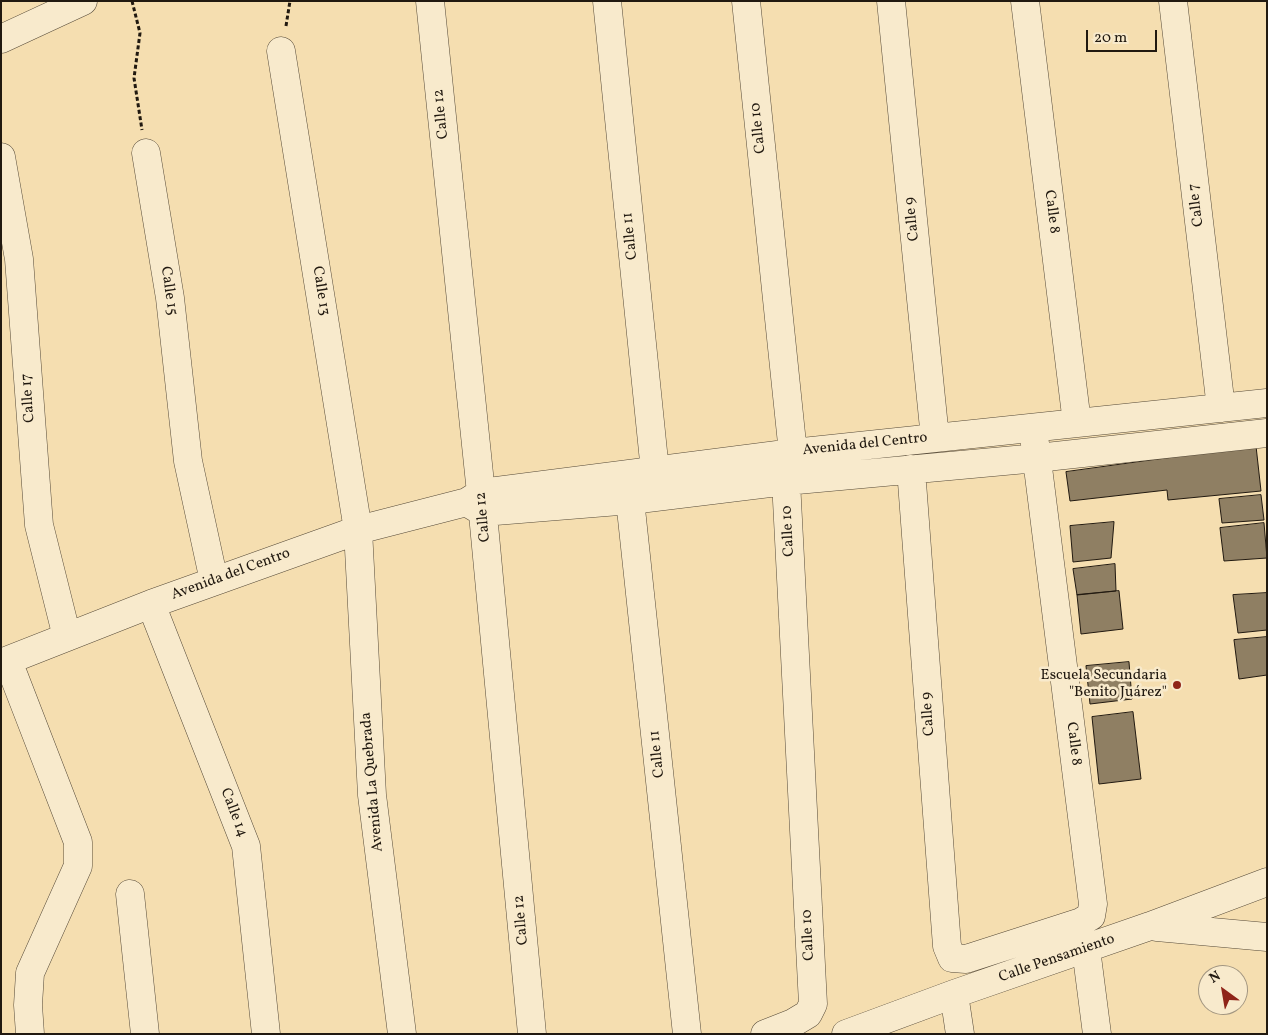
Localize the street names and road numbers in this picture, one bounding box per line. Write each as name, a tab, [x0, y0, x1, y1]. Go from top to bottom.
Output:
street label: Calle 12	[430, 88, 454, 140]
street label: Calle 10	[747, 102, 771, 154]
street label: Calle 7	[1185, 182, 1209, 228]
street label: Calle 8	[1039, 189, 1063, 235]
street label: Calle 9	[902, 196, 924, 242]
street label: Calle 11	[620, 211, 642, 261]
street label: Calle 15	[156, 265, 180, 317]
street label: Calle 13	[307, 265, 333, 317]
street label: Calle 17	[18, 373, 40, 423]
street label: Avenida del Centro	[802, 429, 928, 461]
street label: Calle 12	[473, 491, 495, 543]
street label: Calle 10	[779, 505, 799, 557]
street label: Avenida del Centro	[169, 545, 293, 605]
street label: Calle 9	[918, 691, 940, 737]
street label: Avenida La Quebrada	[358, 711, 388, 853]
street label: Calle 8	[1061, 721, 1085, 767]
street label: Calle 11	[647, 729, 669, 779]
street label: Calle 14	[215, 786, 251, 840]
street label: Calle 12	[511, 894, 533, 946]
street label: Calle 10	[799, 909, 819, 961]
street label: Calle Pensamiento	[997, 931, 1117, 987]

